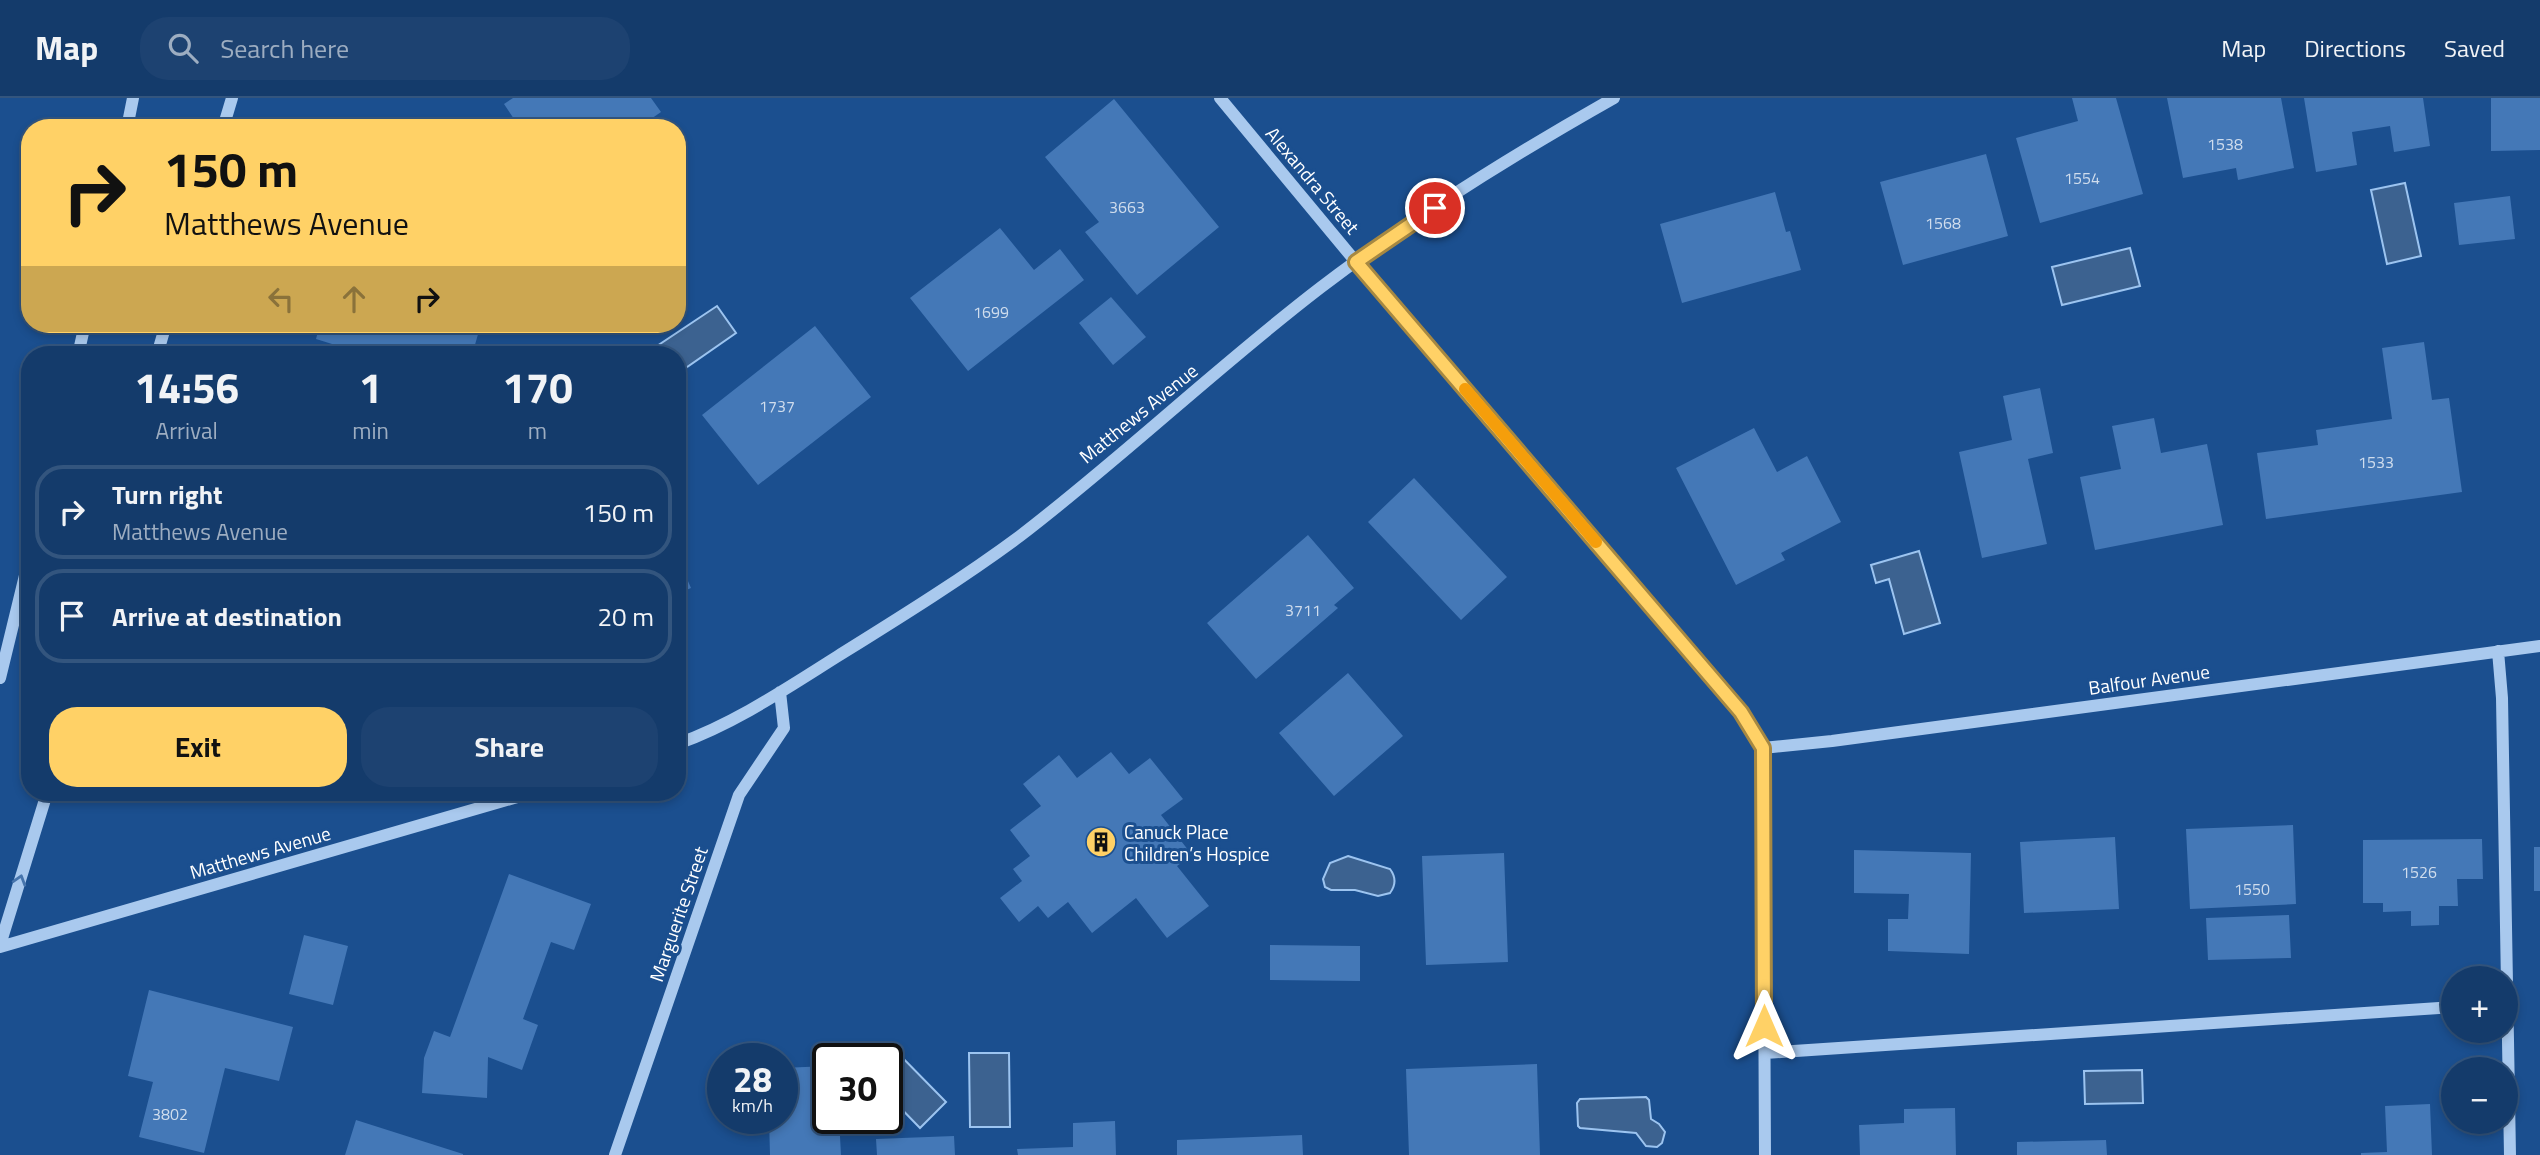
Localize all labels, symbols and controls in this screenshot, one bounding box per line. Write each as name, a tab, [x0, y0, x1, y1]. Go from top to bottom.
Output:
search box	[140, 17, 630, 80]
text: Map	[35, 23, 98, 73]
icon: search	[164, 29, 202, 67]
text: Search here	[220, 29, 349, 68]
text: Map	[2221, 30, 2266, 66]
text: Directions	[2304, 30, 2406, 66]
text: Saved	[2444, 30, 2505, 66]
street label: Alexandra Street	[1259, 120, 1367, 240]
text: 150 m	[164, 131, 298, 206]
house number: 1538	[2207, 132, 2243, 156]
icon: right	[49, 147, 140, 238]
house number: 1554	[2064, 166, 2100, 190]
pin	[1405, 178, 1465, 238]
icon: arrive	[1416, 189, 1454, 227]
house number: 3663	[1109, 195, 1145, 219]
text: Matthews Avenue	[164, 199, 409, 247]
house number: 1568	[1925, 211, 1961, 235]
icon: left	[262, 280, 300, 318]
icon: ahead	[335, 280, 373, 318]
icon: right	[408, 280, 446, 318]
house number: 1699	[973, 300, 1009, 324]
text: 14:56	[134, 355, 239, 419]
text: 1	[359, 355, 382, 419]
text: 170	[502, 355, 573, 419]
street label: Matthews Avenue	[1072, 356, 1204, 470]
house number: 1737	[759, 394, 795, 418]
text: Arrival	[155, 413, 218, 448]
text: min	[352, 413, 389, 448]
text: m	[528, 413, 547, 448]
house number: 1533	[2358, 450, 2394, 474]
text: Turn right	[112, 475, 223, 514]
icon: right	[53, 493, 91, 531]
text: 150 m	[583, 493, 654, 532]
text: Matthews Avenue	[112, 514, 288, 549]
icon: arrive	[53, 597, 91, 635]
text: Arrive at destination	[112, 597, 342, 636]
text: 20 m	[597, 597, 654, 636]
house number: 3711	[1285, 598, 1321, 622]
street label: Balfour Avenue	[2087, 656, 2211, 702]
button: Exit	[49, 707, 347, 787]
button: Share	[361, 707, 658, 787]
place label: Canuck Place Children’s Hospice	[1124, 817, 1270, 868]
street label: Matthews Avenue	[186, 818, 334, 886]
building icon: Canuck Place Children’s Hospice	[1084, 825, 1118, 859]
street label: Marguerite Street	[641, 842, 715, 986]
house number: 1526	[2401, 860, 2437, 884]
one-way arrow	[11, 874, 26, 886]
house number: 1550	[2234, 877, 2270, 901]
map controls	[2441, 966, 2518, 1134]
button: +	[2441, 966, 2518, 1043]
position arrow	[1727, 989, 1801, 1063]
speed limit sign: 30	[812, 1043, 903, 1134]
text: 28	[733, 1052, 772, 1106]
button: −	[2441, 1057, 2518, 1134]
text: km/h	[732, 1092, 773, 1119]
house number: 3802	[152, 1102, 188, 1126]

